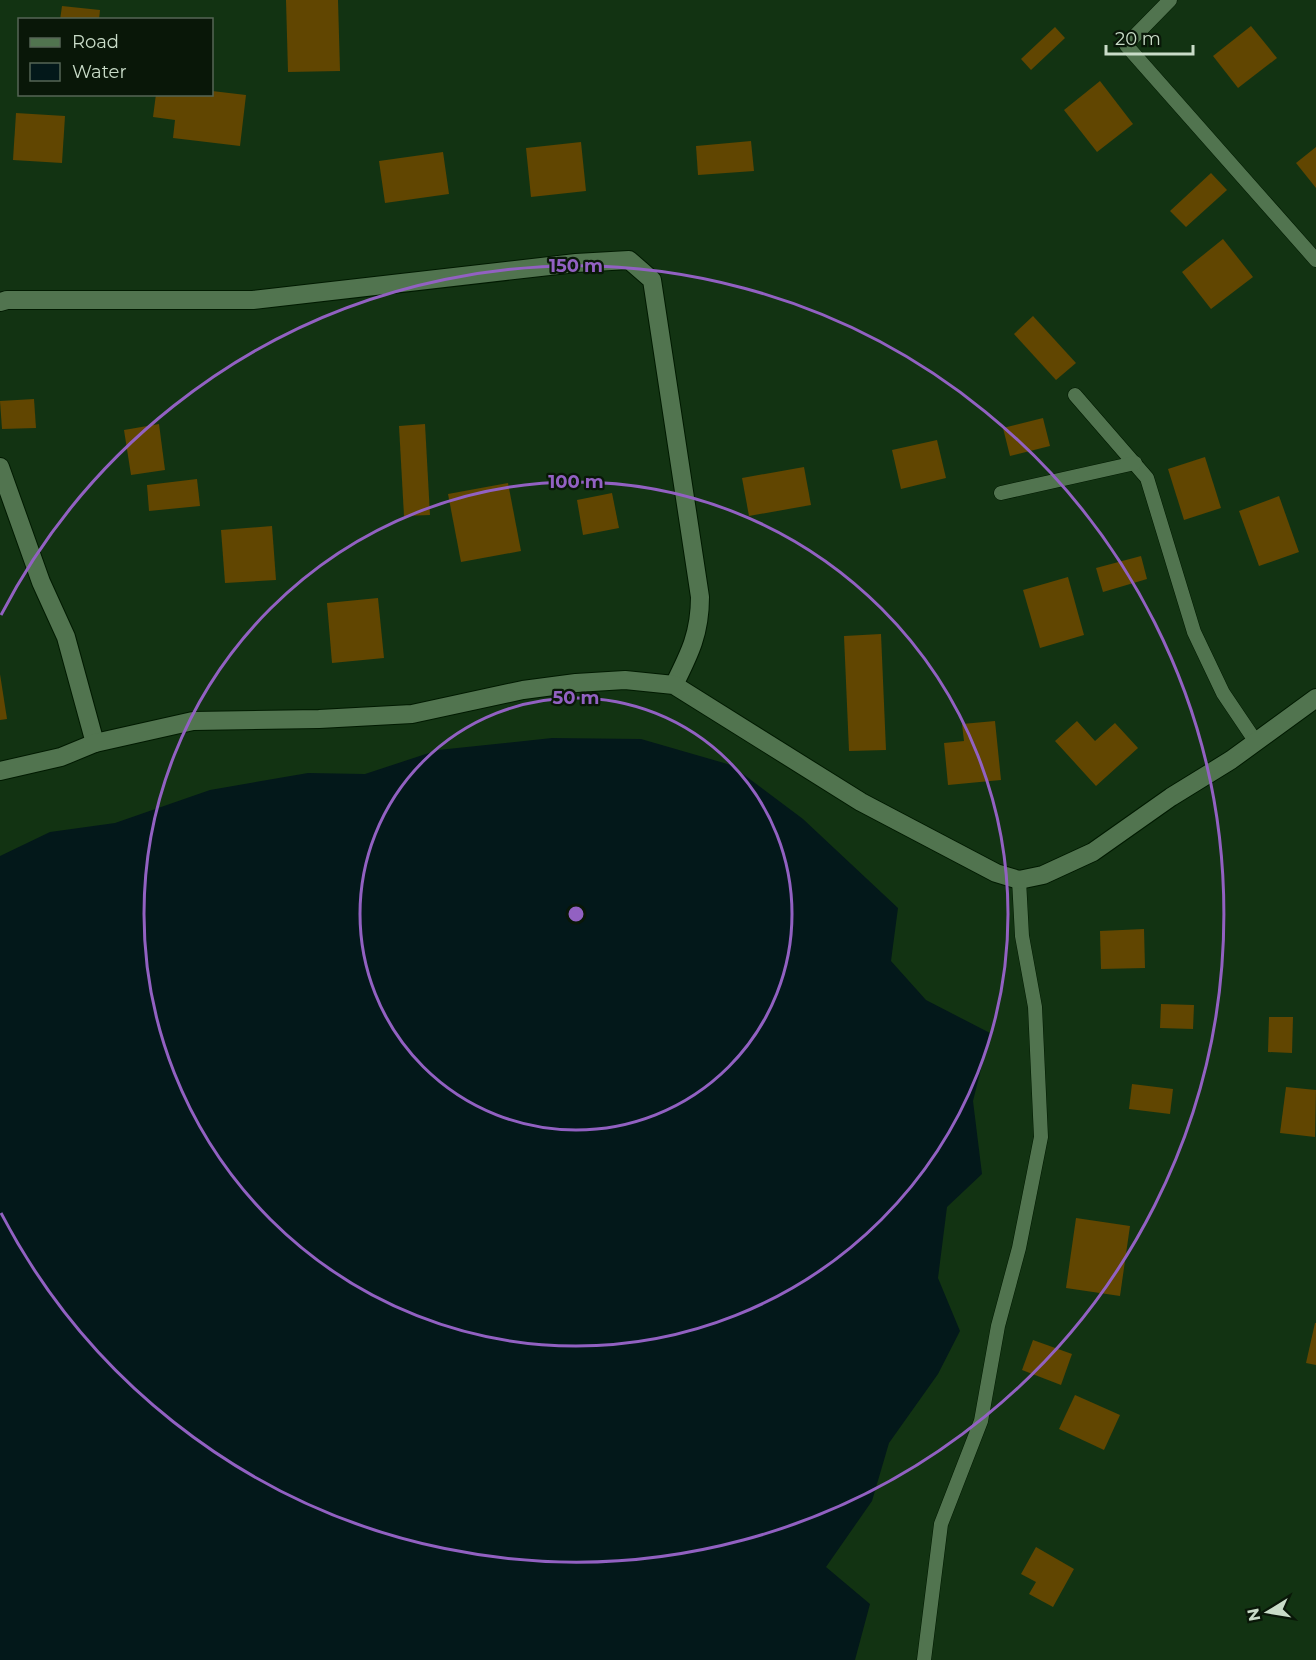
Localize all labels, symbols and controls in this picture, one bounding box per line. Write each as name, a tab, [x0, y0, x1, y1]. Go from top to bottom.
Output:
legend	[18, 18, 213, 96]
scale bar	[1106, 18, 1193, 56]
text: 20 m	[1115, 28, 1161, 50]
text: Road	[72, 31, 119, 53]
text: Water	[72, 61, 127, 83]
text: 150 m	[549, 255, 603, 277]
text: 100 m	[548, 471, 604, 493]
text: 50 m	[553, 687, 599, 709]
centre of rings	[566, 904, 586, 924]
north arrow	[1238, 1582, 1298, 1642]
text: N	[1243, 1607, 1264, 1623]

